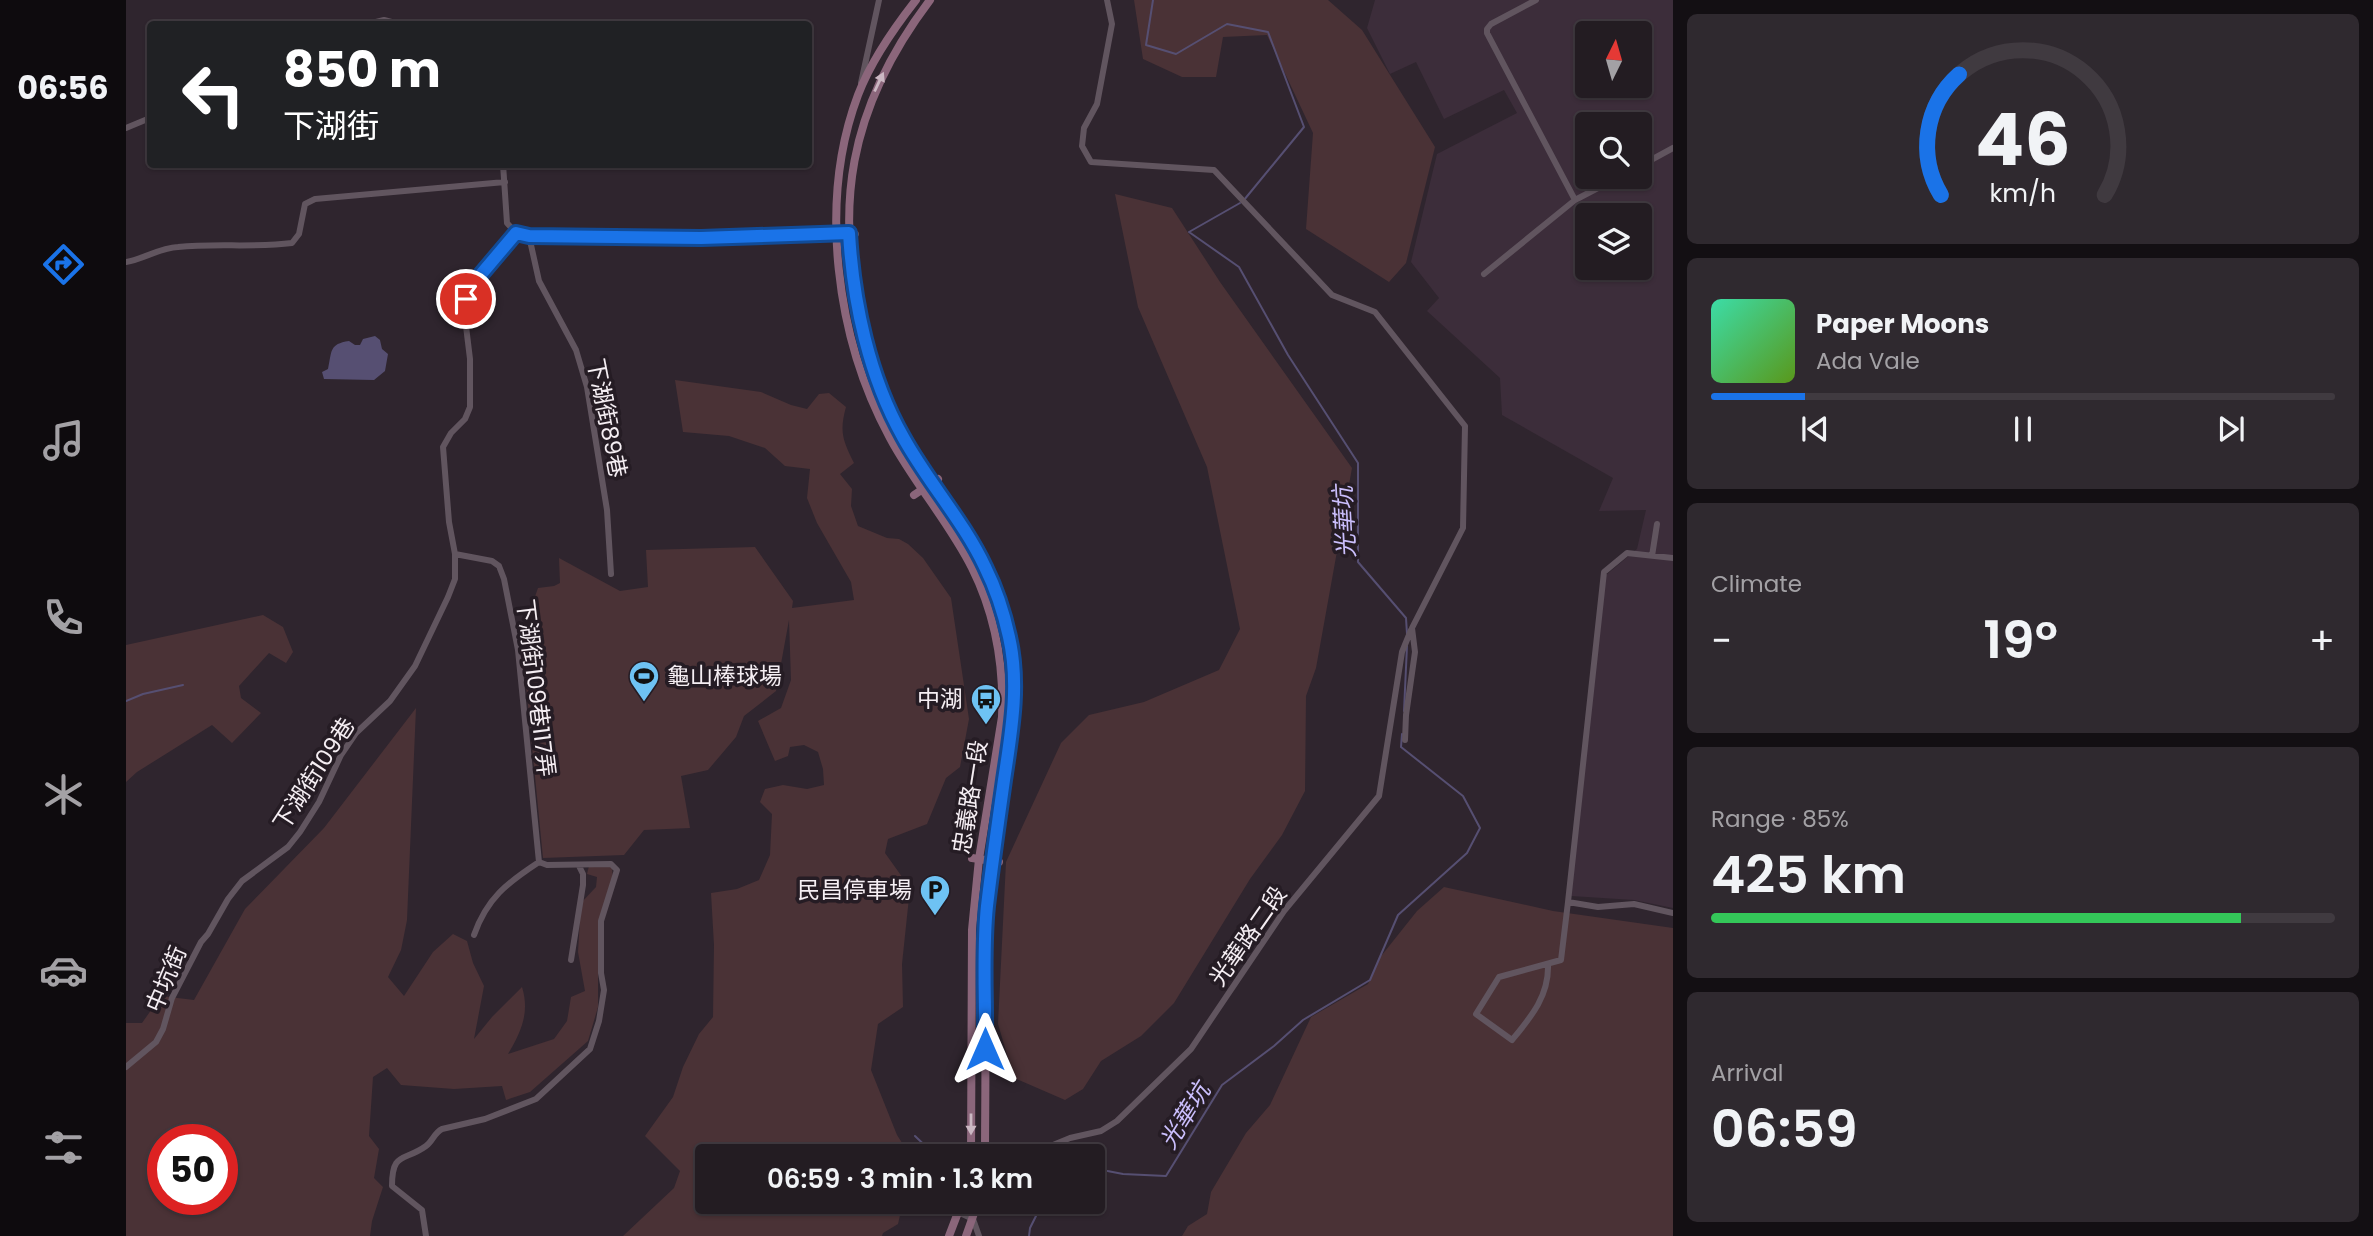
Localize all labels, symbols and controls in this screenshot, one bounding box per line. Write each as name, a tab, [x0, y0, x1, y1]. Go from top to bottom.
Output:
north arrow	[1575, 21, 1652, 98]
map controls	[1575, 21, 1652, 280]
text: 850 m	[283, 36, 441, 104]
icon: left	[168, 49, 259, 140]
text: 06:56	[17, 65, 109, 110]
one-way arrow	[874, 72, 885, 92]
text: 46	[1975, 90, 2071, 191]
text: 下湖街	[283, 103, 379, 148]
button: search	[1575, 112, 1652, 189]
text: km/h	[1990, 176, 2056, 211]
button: layers	[1575, 203, 1652, 280]
icon: directions	[39, 240, 88, 289]
pin	[436, 269, 496, 329]
icon: arrive	[447, 280, 485, 318]
text: Paper Moons	[1816, 306, 1989, 342]
text: Ada Vale	[1816, 345, 1920, 377]
street label: 下湖街89巷	[580, 356, 634, 480]
icon: previous	[1796, 410, 1834, 448]
icon: pause	[2004, 410, 2042, 448]
icon: next	[2212, 410, 2250, 448]
icon: music	[39, 416, 88, 465]
water label: 光華坑	[1326, 482, 1363, 559]
text: Climate	[1711, 568, 1802, 600]
icon: phone	[39, 593, 88, 642]
street label: 下湖街109巷117弄	[509, 597, 563, 779]
text: 19°	[1983, 603, 2058, 676]
text: −	[1711, 614, 1732, 667]
text: +	[2309, 614, 2335, 667]
sports icon: 龜山棒球場	[627, 659, 661, 703]
place label: 龜山棒球場	[667, 660, 782, 692]
bus stop icon: 中湖	[969, 682, 1003, 726]
place label: 中湖	[917, 683, 963, 715]
street label: 下湖街109巷	[266, 711, 362, 837]
street label: 忠義路一段	[945, 738, 995, 856]
icon: climate	[39, 770, 88, 819]
text: Range · 85%	[1711, 803, 1849, 835]
text: 425 km	[1711, 838, 1906, 911]
parking icon: 民昌停車場	[918, 873, 952, 917]
place label: 民昌停車場	[797, 874, 912, 906]
street label: 光華路二段	[1202, 880, 1294, 992]
street label: 中坑街	[138, 941, 194, 1017]
icon: car	[39, 946, 88, 995]
position arrow	[948, 1012, 1022, 1086]
text: Arrival	[1711, 1057, 1783, 1089]
water label: 光華坑	[1152, 1074, 1219, 1155]
text: 06:59	[1711, 1092, 1858, 1165]
one-way arrow	[965, 1113, 977, 1135]
icon: filters	[39, 1123, 88, 1172]
speed limit sign: 50	[147, 1124, 238, 1215]
text: 06:59 · 3 min · 1.3 km	[767, 1161, 1033, 1197]

